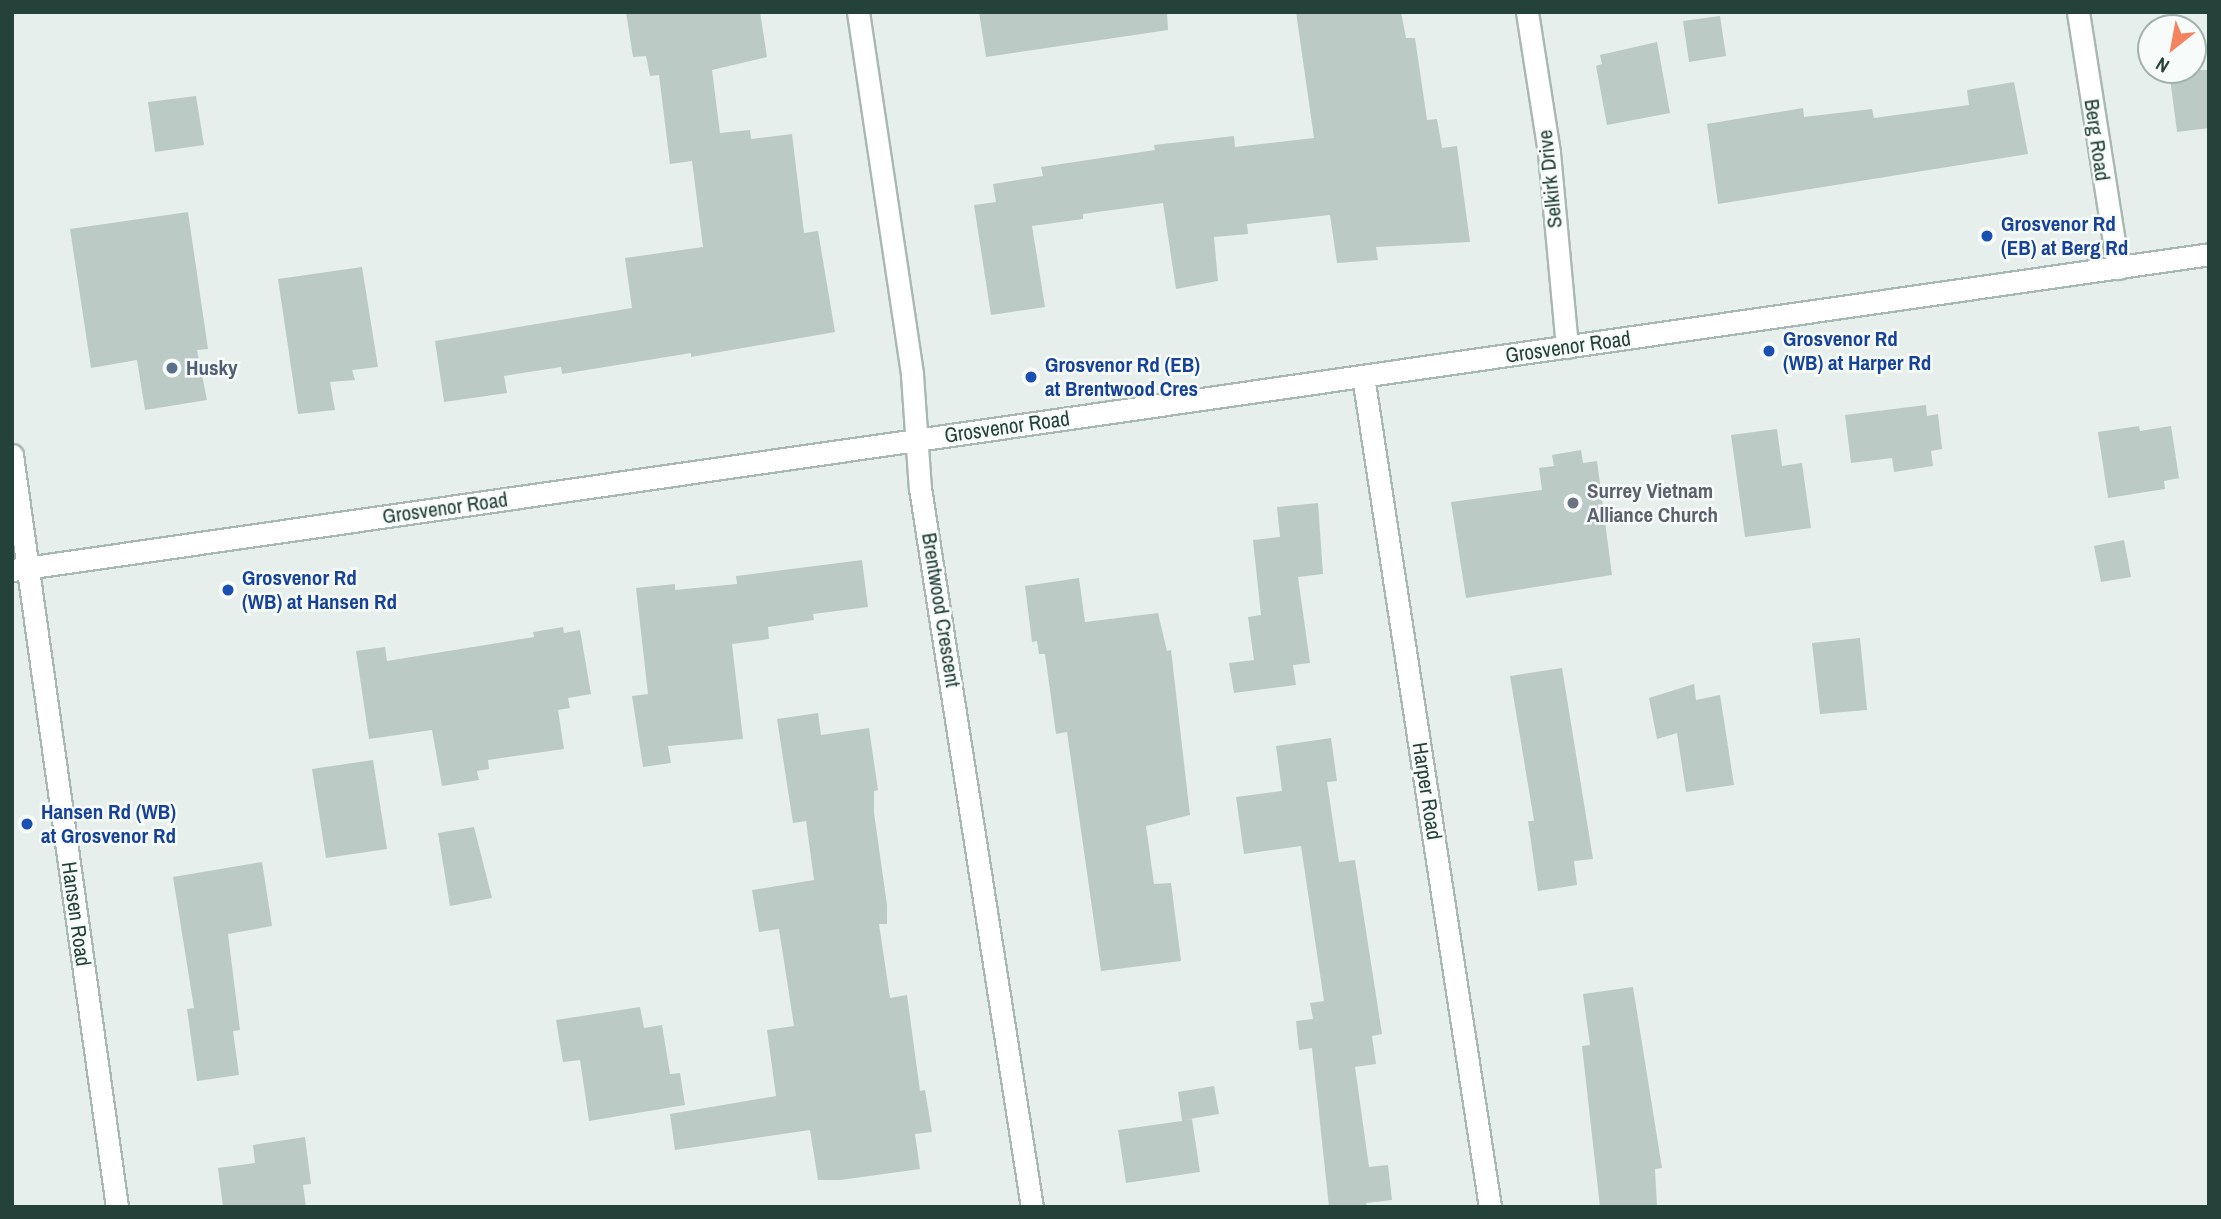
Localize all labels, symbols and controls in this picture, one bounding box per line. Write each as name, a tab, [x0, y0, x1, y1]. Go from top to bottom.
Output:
north arrow	[2137, 14, 2207, 84]
text: N	[2151, 51, 2174, 79]
street label: Berg Road	[2079, 97, 2115, 183]
street label: Selkirk Drive	[1532, 129, 1568, 229]
place label: Grosvenor Rd (EB) at Berg Rd	[2001, 211, 2128, 261]
marker: Grosvenor Rd (EB) at Berg Rd	[1979, 228, 1995, 244]
street label: Grosvenor Road	[1504, 326, 1632, 368]
place label: Grosvenor Rd (WB) at Harper Rd	[1783, 326, 1931, 376]
marker: Grosvenor Rd (WB) at Harper Rd	[1761, 343, 1777, 359]
place label: Grosvenor Rd (EB) at Brentwood Cres	[1045, 352, 1200, 402]
place label: Husky	[186, 355, 238, 381]
marker: Husky	[164, 360, 180, 376]
marker: Grosvenor Rd (EB) at Brentwood Cres	[1023, 369, 1039, 385]
street label: Grosvenor Road	[943, 406, 1071, 448]
place label: Surrey Vietnam Alliance Church	[1587, 478, 1718, 528]
street label: Grosvenor Road	[381, 487, 509, 529]
marker: Surrey Vietnam Alliance Church	[1565, 495, 1581, 511]
street label: Brentwood Crescent	[916, 531, 966, 689]
place label: Grosvenor Rd (WB) at Hansen Rd	[242, 565, 397, 615]
marker: Grosvenor Rd (WB) at Hansen Rd	[220, 582, 236, 598]
street label: Harper Road	[1407, 740, 1447, 842]
place label: Hansen Rd (WB) at Grosvenor Rd	[41, 799, 176, 849]
marker: Hansen Rd (WB) at Grosvenor Rd	[19, 816, 35, 832]
street label: Hansen Road	[56, 860, 96, 968]

